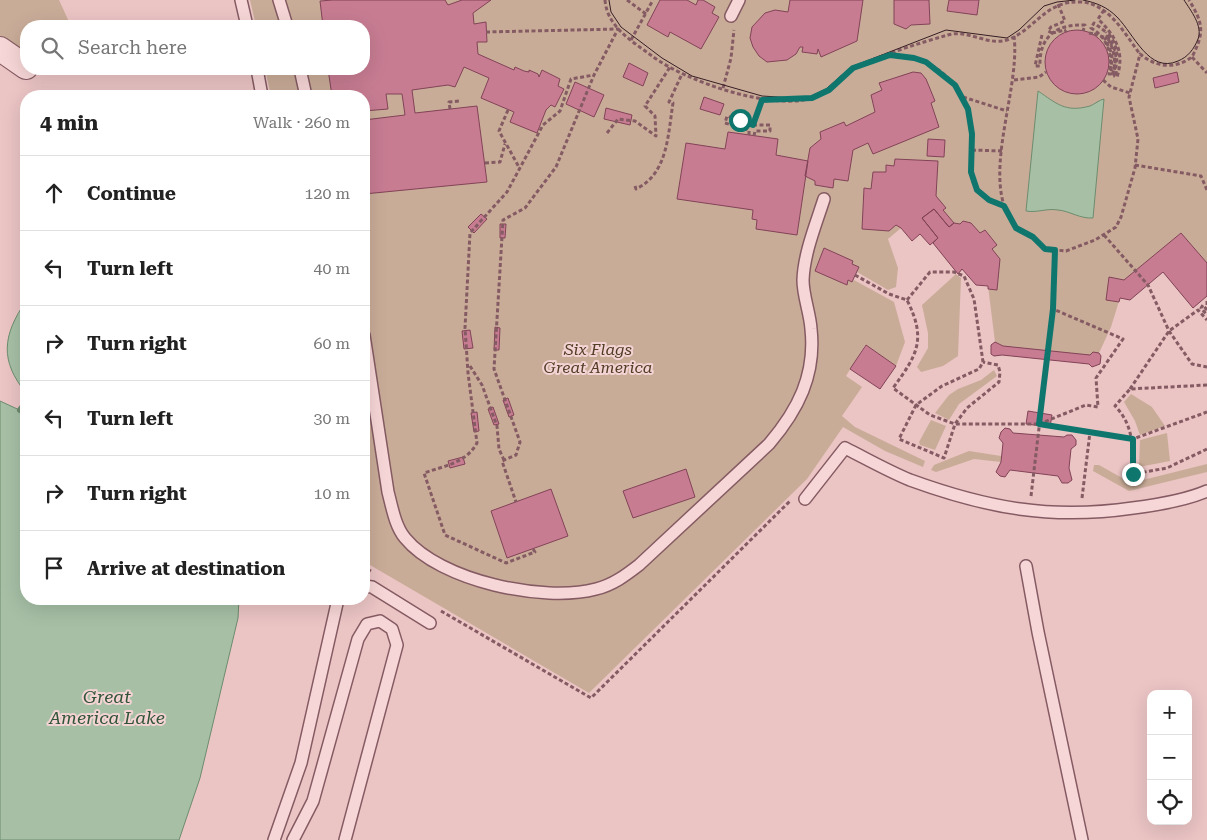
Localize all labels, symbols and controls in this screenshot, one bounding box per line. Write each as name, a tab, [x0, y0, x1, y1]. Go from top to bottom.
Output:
search box	[20, 20, 370, 75]
icon: search	[38, 34, 66, 62]
text: Search here	[78, 36, 187, 59]
route start	[729, 109, 752, 132]
text: 4 min	[40, 111, 98, 135]
text: Walk · 260 m	[253, 113, 350, 132]
icon: ahead	[40, 179, 68, 207]
text: Continue	[87, 182, 176, 205]
text: 120 m	[304, 184, 350, 203]
icon: left	[40, 254, 68, 282]
text: Turn left	[87, 257, 173, 280]
text: 40 m	[313, 259, 350, 278]
icon: right	[40, 329, 68, 357]
text: Turn right	[87, 332, 187, 355]
text: 60 m	[313, 334, 350, 353]
park label: Six Flags Great America	[543, 340, 653, 377]
icon: left	[40, 404, 68, 432]
text: Turn left	[87, 407, 173, 430]
text: 30 m	[313, 409, 350, 428]
route end	[1122, 463, 1145, 486]
icon: right	[40, 479, 68, 507]
text: Turn right	[87, 482, 187, 505]
text: 10 m	[313, 484, 350, 503]
icon: arrive	[40, 554, 68, 582]
text: Arrive at destination	[87, 557, 285, 580]
water label: Great America Lake	[48, 686, 165, 728]
map controls	[1147, 690, 1192, 825]
button: +	[1147, 690, 1192, 735]
button: −	[1147, 735, 1192, 780]
button: locate	[1147, 780, 1192, 825]

